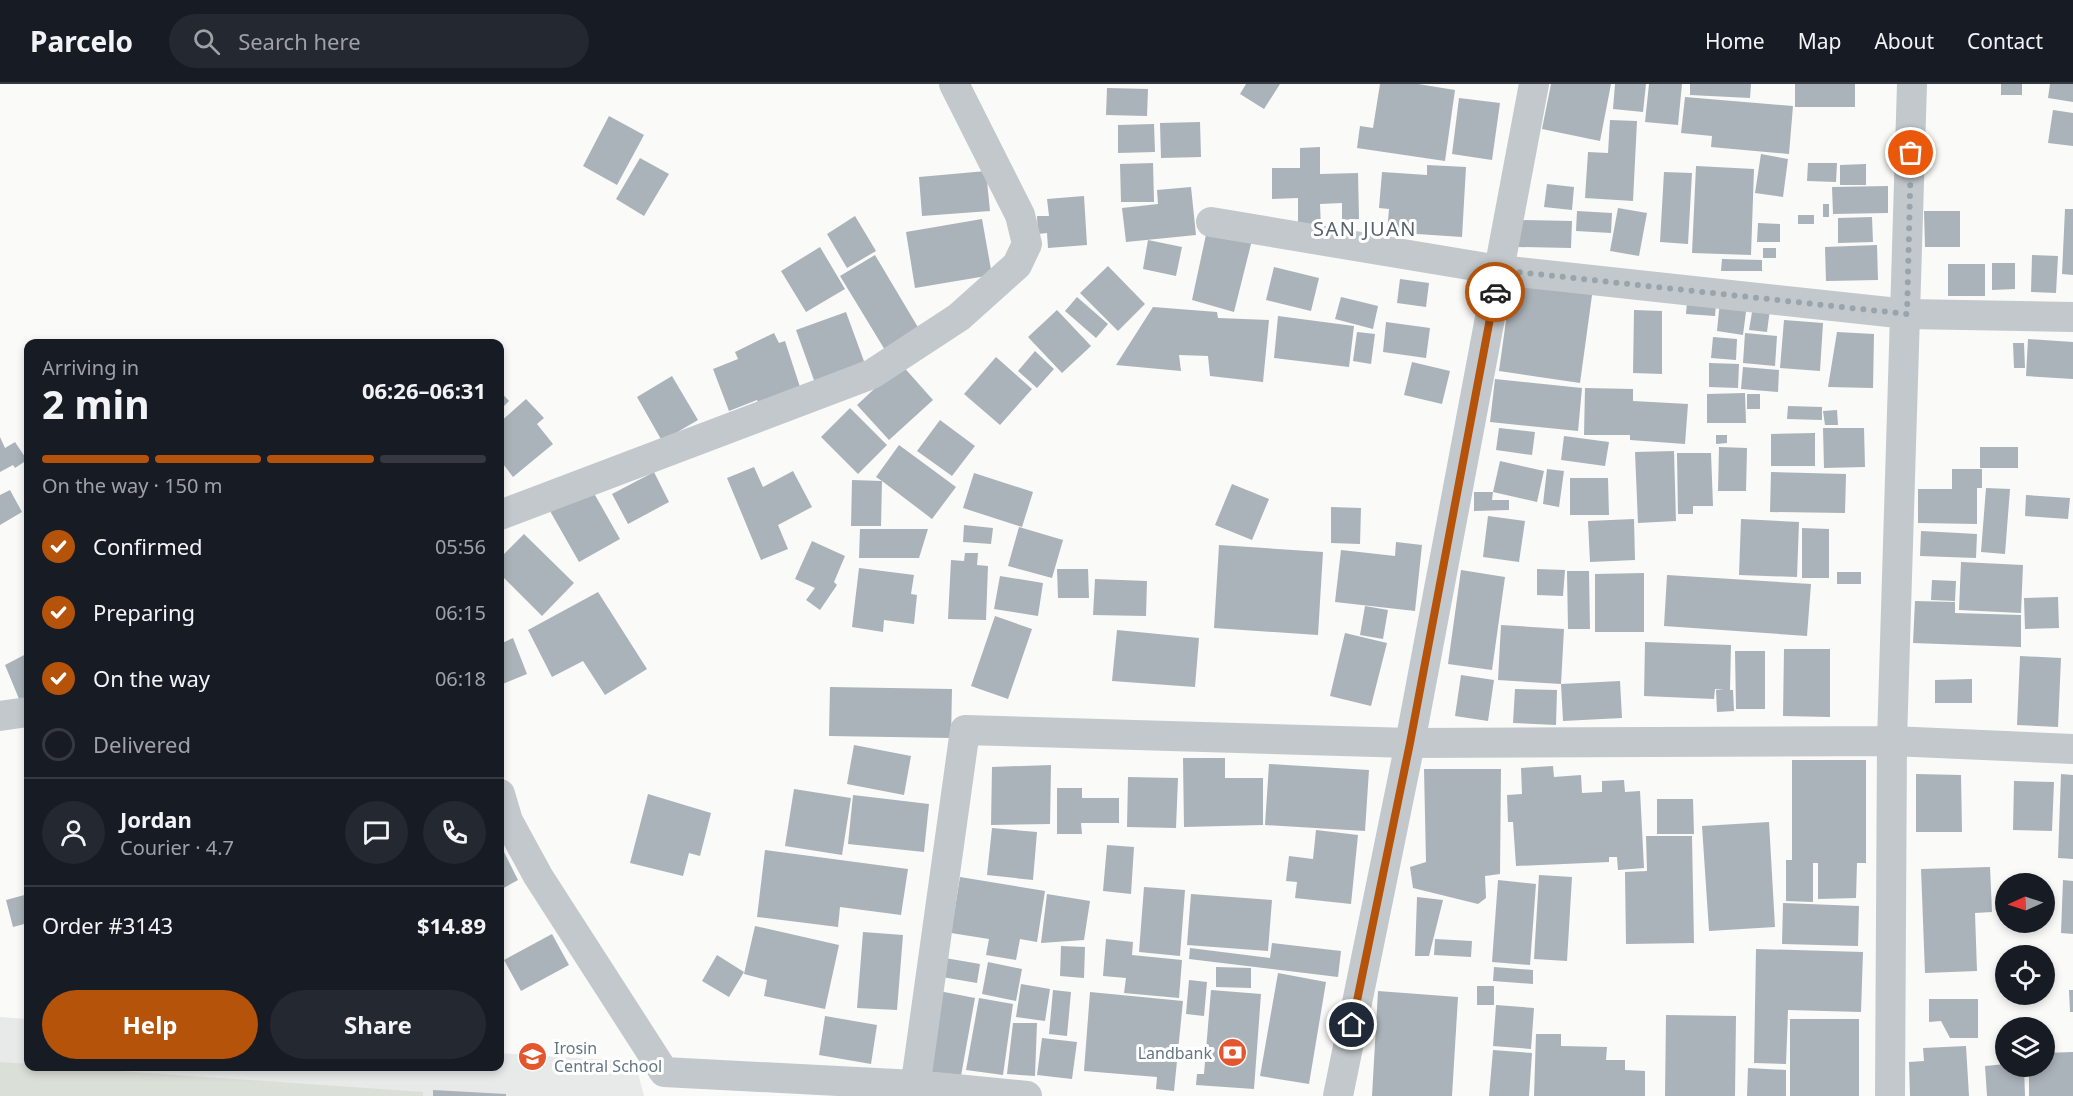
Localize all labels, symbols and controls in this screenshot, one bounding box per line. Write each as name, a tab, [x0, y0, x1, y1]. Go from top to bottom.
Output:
search box	[169, 14, 589, 68]
text: Parcelo	[30, 22, 133, 60]
icon: search	[190, 25, 223, 58]
text: Search here	[238, 26, 361, 56]
text: Home	[1705, 27, 1765, 55]
text: Map	[1798, 27, 1841, 55]
text: About	[1874, 27, 1934, 55]
text: Contact	[1967, 27, 2043, 55]
pin	[1885, 127, 1936, 178]
icon: bag	[1894, 136, 1927, 169]
district label: SAN JUAN	[1313, 215, 1417, 242]
courier	[1465, 262, 1525, 322]
icon: car	[1479, 276, 1512, 309]
text: Arriving in	[42, 354, 139, 381]
text: 06:26–06:31	[362, 375, 486, 405]
text: 2 min	[42, 377, 149, 430]
text: On the way · 150 m	[42, 472, 222, 499]
icon: check	[42, 530, 75, 563]
text: Confirmed	[93, 531, 203, 561]
text: 05:56	[435, 533, 486, 560]
icon: check	[42, 596, 75, 629]
text: Preparing	[93, 597, 195, 627]
text: 06:15	[435, 599, 486, 626]
icon: check	[42, 662, 75, 695]
text: On the way	[93, 663, 210, 693]
text: 06:18	[435, 665, 486, 692]
text: Delivered	[93, 729, 191, 759]
button: person	[42, 801, 105, 864]
button: chat	[345, 801, 408, 864]
button: phone	[423, 801, 486, 864]
text: Jordan	[120, 804, 192, 834]
text: Courier · 4.7	[120, 834, 234, 861]
north arrow	[1995, 873, 2055, 933]
map controls	[1995, 873, 2055, 1077]
text: Order #3143	[42, 910, 173, 940]
text: $14.89	[417, 910, 486, 940]
button: locate	[1995, 945, 2055, 1005]
button: Help	[42, 990, 258, 1059]
button: Share	[270, 990, 486, 1059]
pin	[1326, 999, 1377, 1050]
icon: home	[1335, 1008, 1368, 1041]
button: layers	[1995, 1017, 2055, 1077]
place label: Irosin Central School	[554, 1037, 662, 1077]
bank icon: Landbank	[1217, 1037, 1249, 1069]
school or university icon: Irosin Central School	[517, 1041, 549, 1073]
place label: Landbank	[1138, 1042, 1212, 1064]

